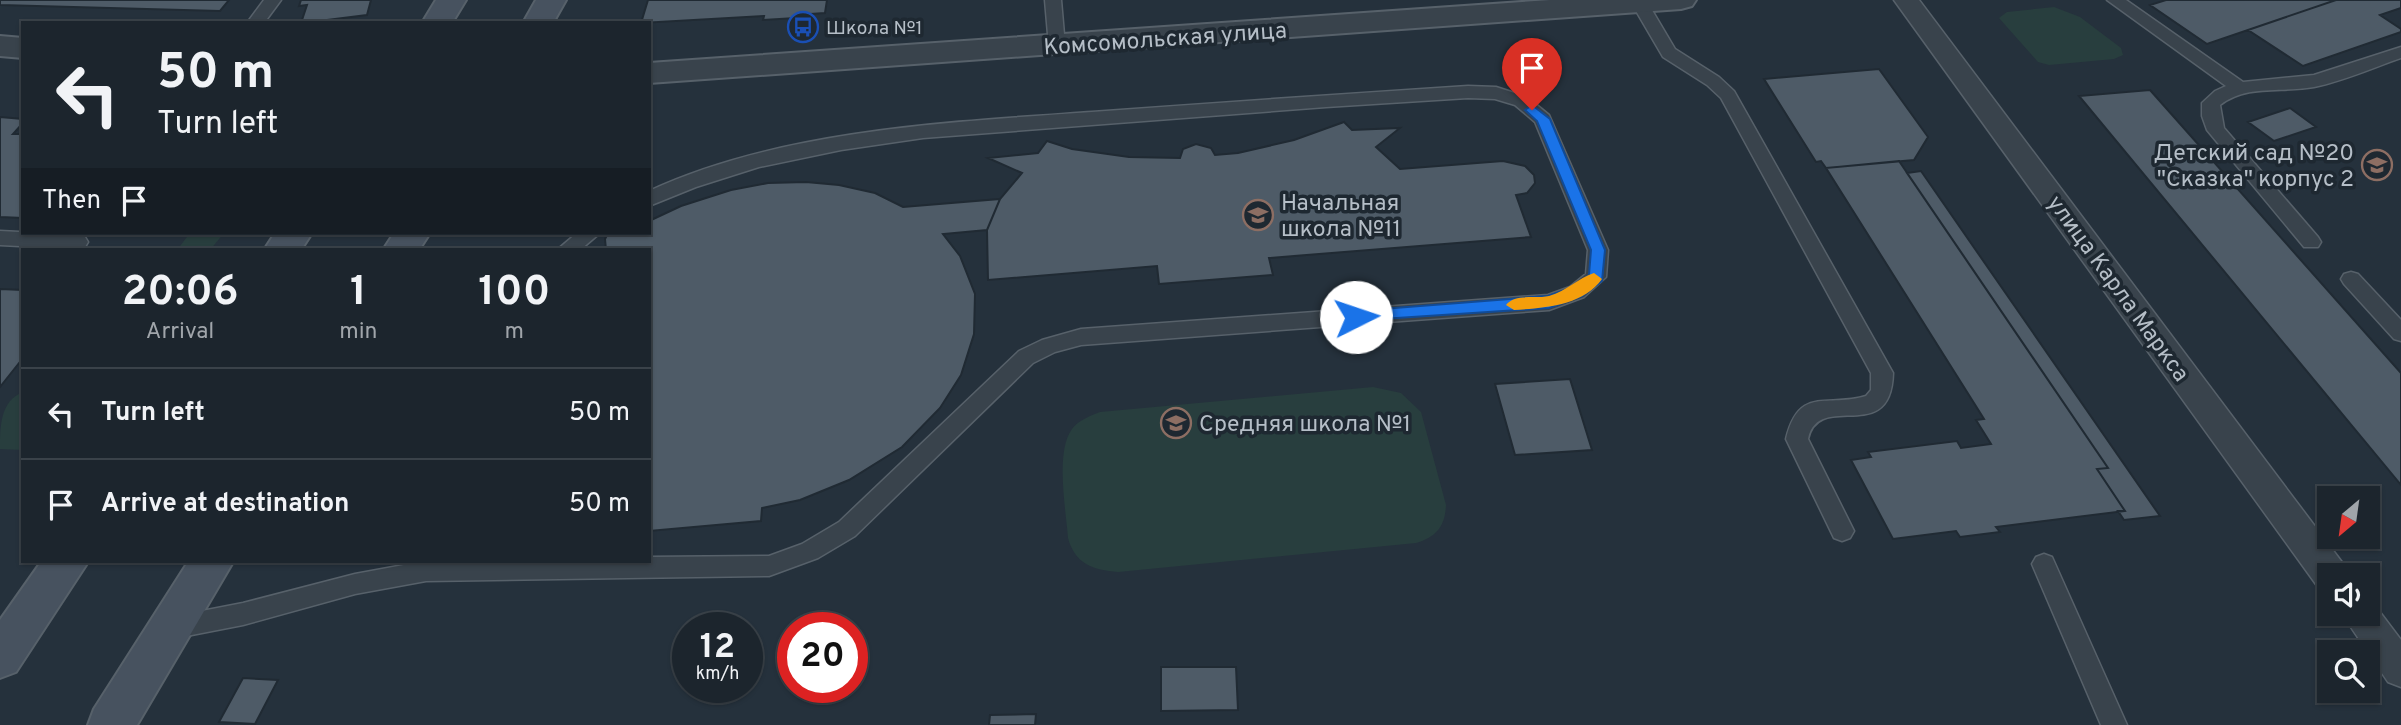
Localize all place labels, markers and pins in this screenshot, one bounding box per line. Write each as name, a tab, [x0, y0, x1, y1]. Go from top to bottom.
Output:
bus stop icon: Школа №1	[786, 10, 820, 44]
place label: Школа №1	[826, 17, 923, 41]
pin	[1502, 38, 1562, 110]
place label: Детский сад №20 "Сказка" корпус 2	[2154, 140, 2354, 195]
school or university icon: Детский сад №20 "Сказка" корпус 2	[2360, 148, 2394, 182]
place label: Начальная школа №11	[1281, 190, 1401, 245]
school or university icon: Начальная школа №11	[1241, 198, 1275, 232]
school or university icon: Средняя школа №1	[1159, 406, 1193, 440]
place label: Средняя школа №1	[1199, 411, 1411, 440]

